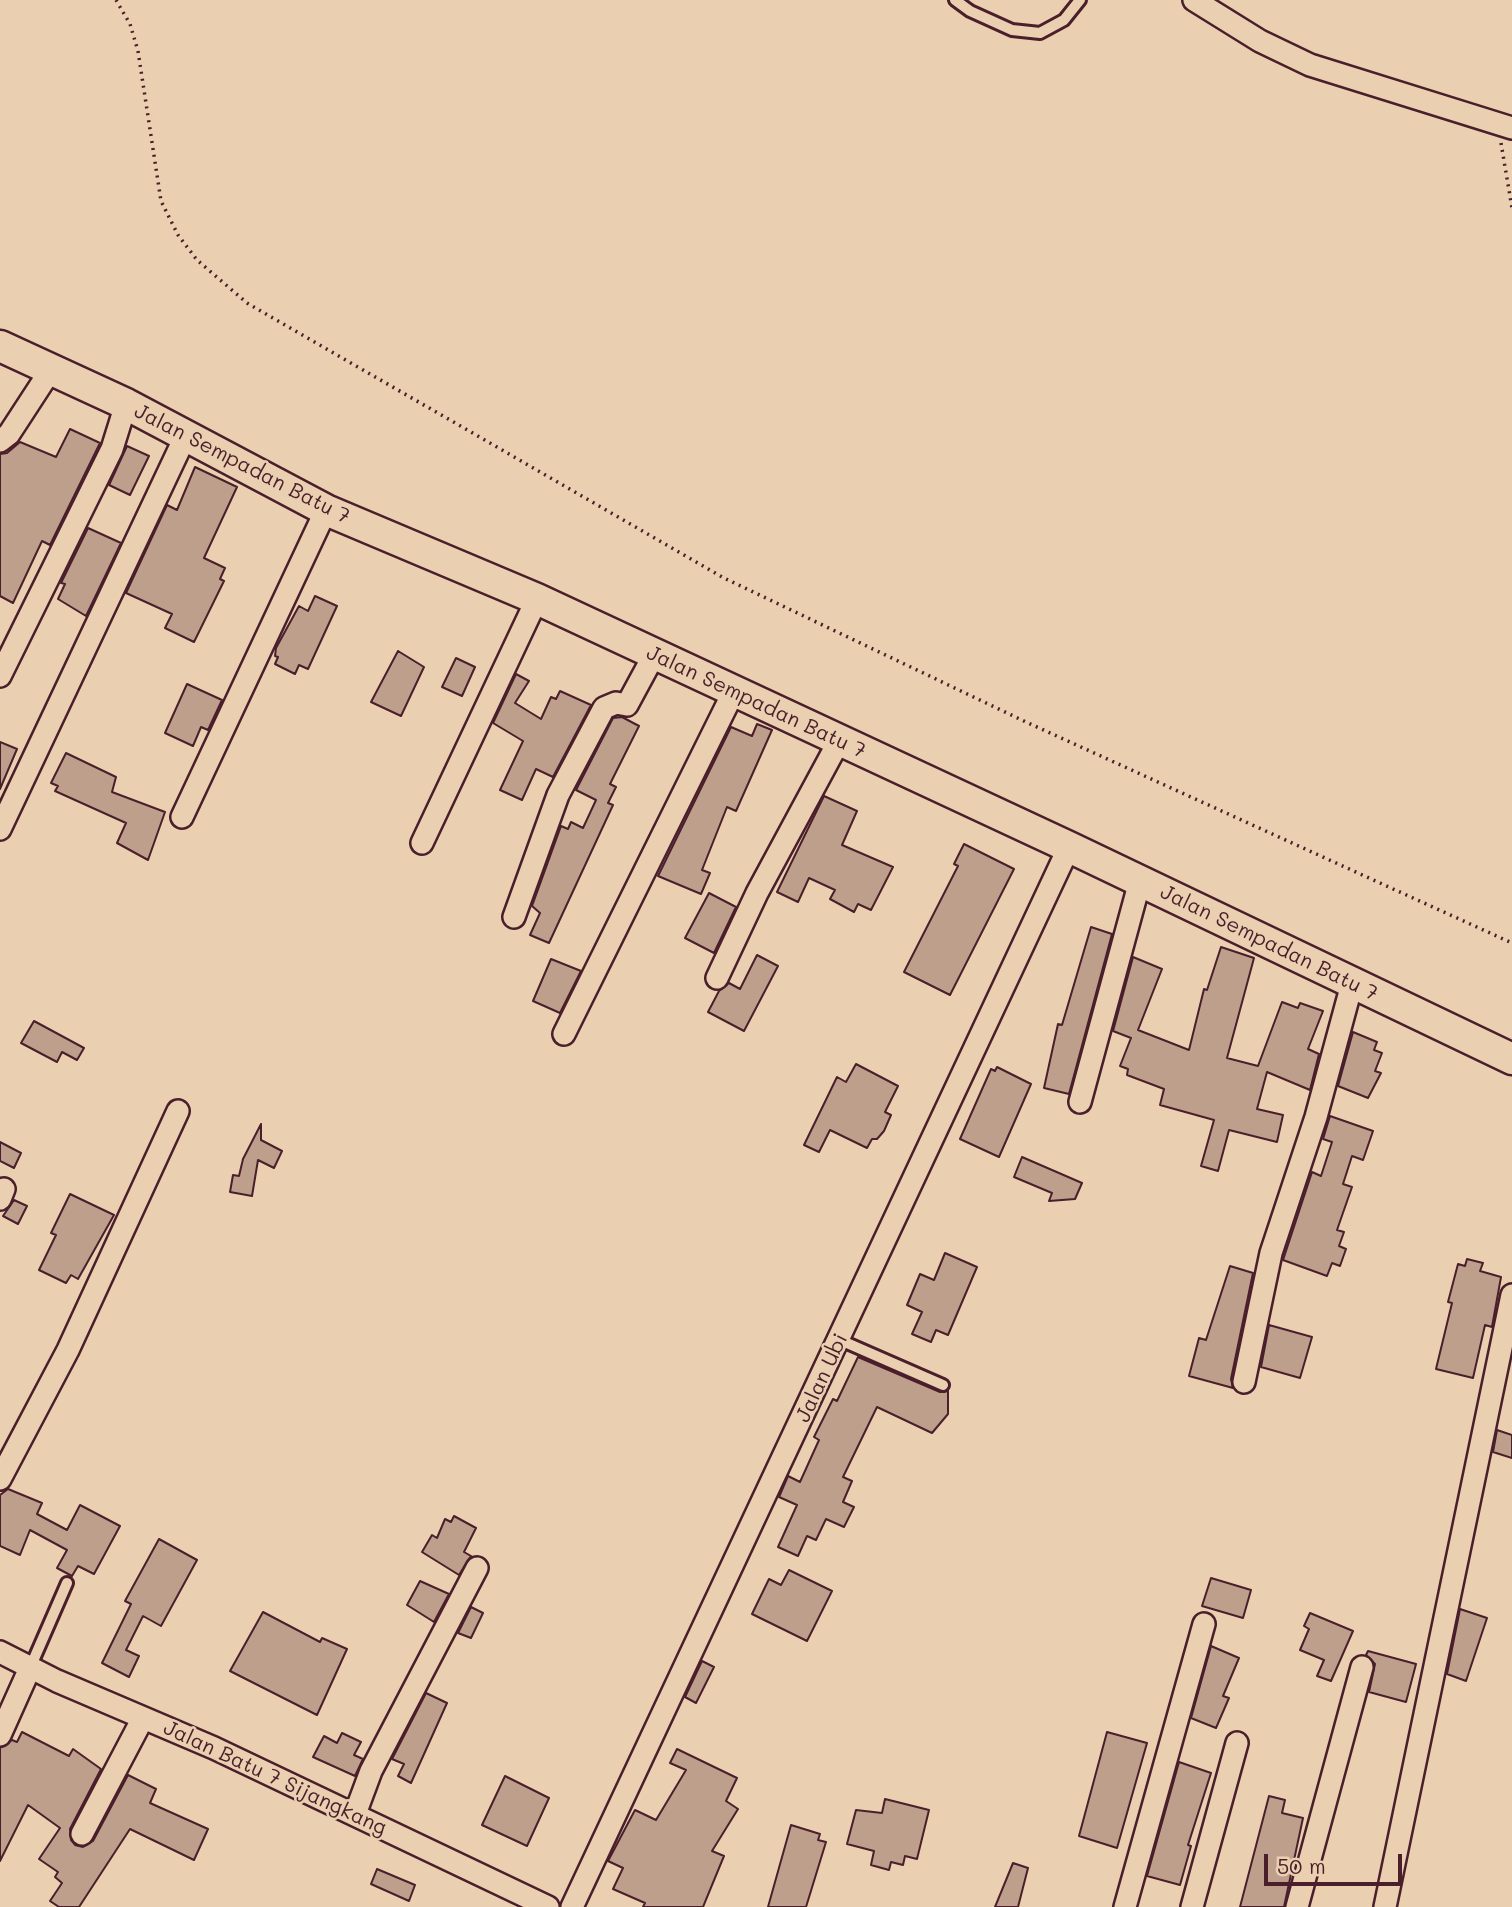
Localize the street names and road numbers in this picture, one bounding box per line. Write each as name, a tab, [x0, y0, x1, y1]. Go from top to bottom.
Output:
street label: Jalan Sempadan Batu 7	[130, 399, 354, 529]
street label: Jalan Sempadan Batu 7	[642, 640, 870, 764]
street label: Jalan Sempadan Batu 7	[1156, 879, 1382, 1007]
street label: Jalan Ubi	[790, 1330, 854, 1426]
street label: Jalan Batu 7 Sijangkang	[159, 1715, 391, 1841]

